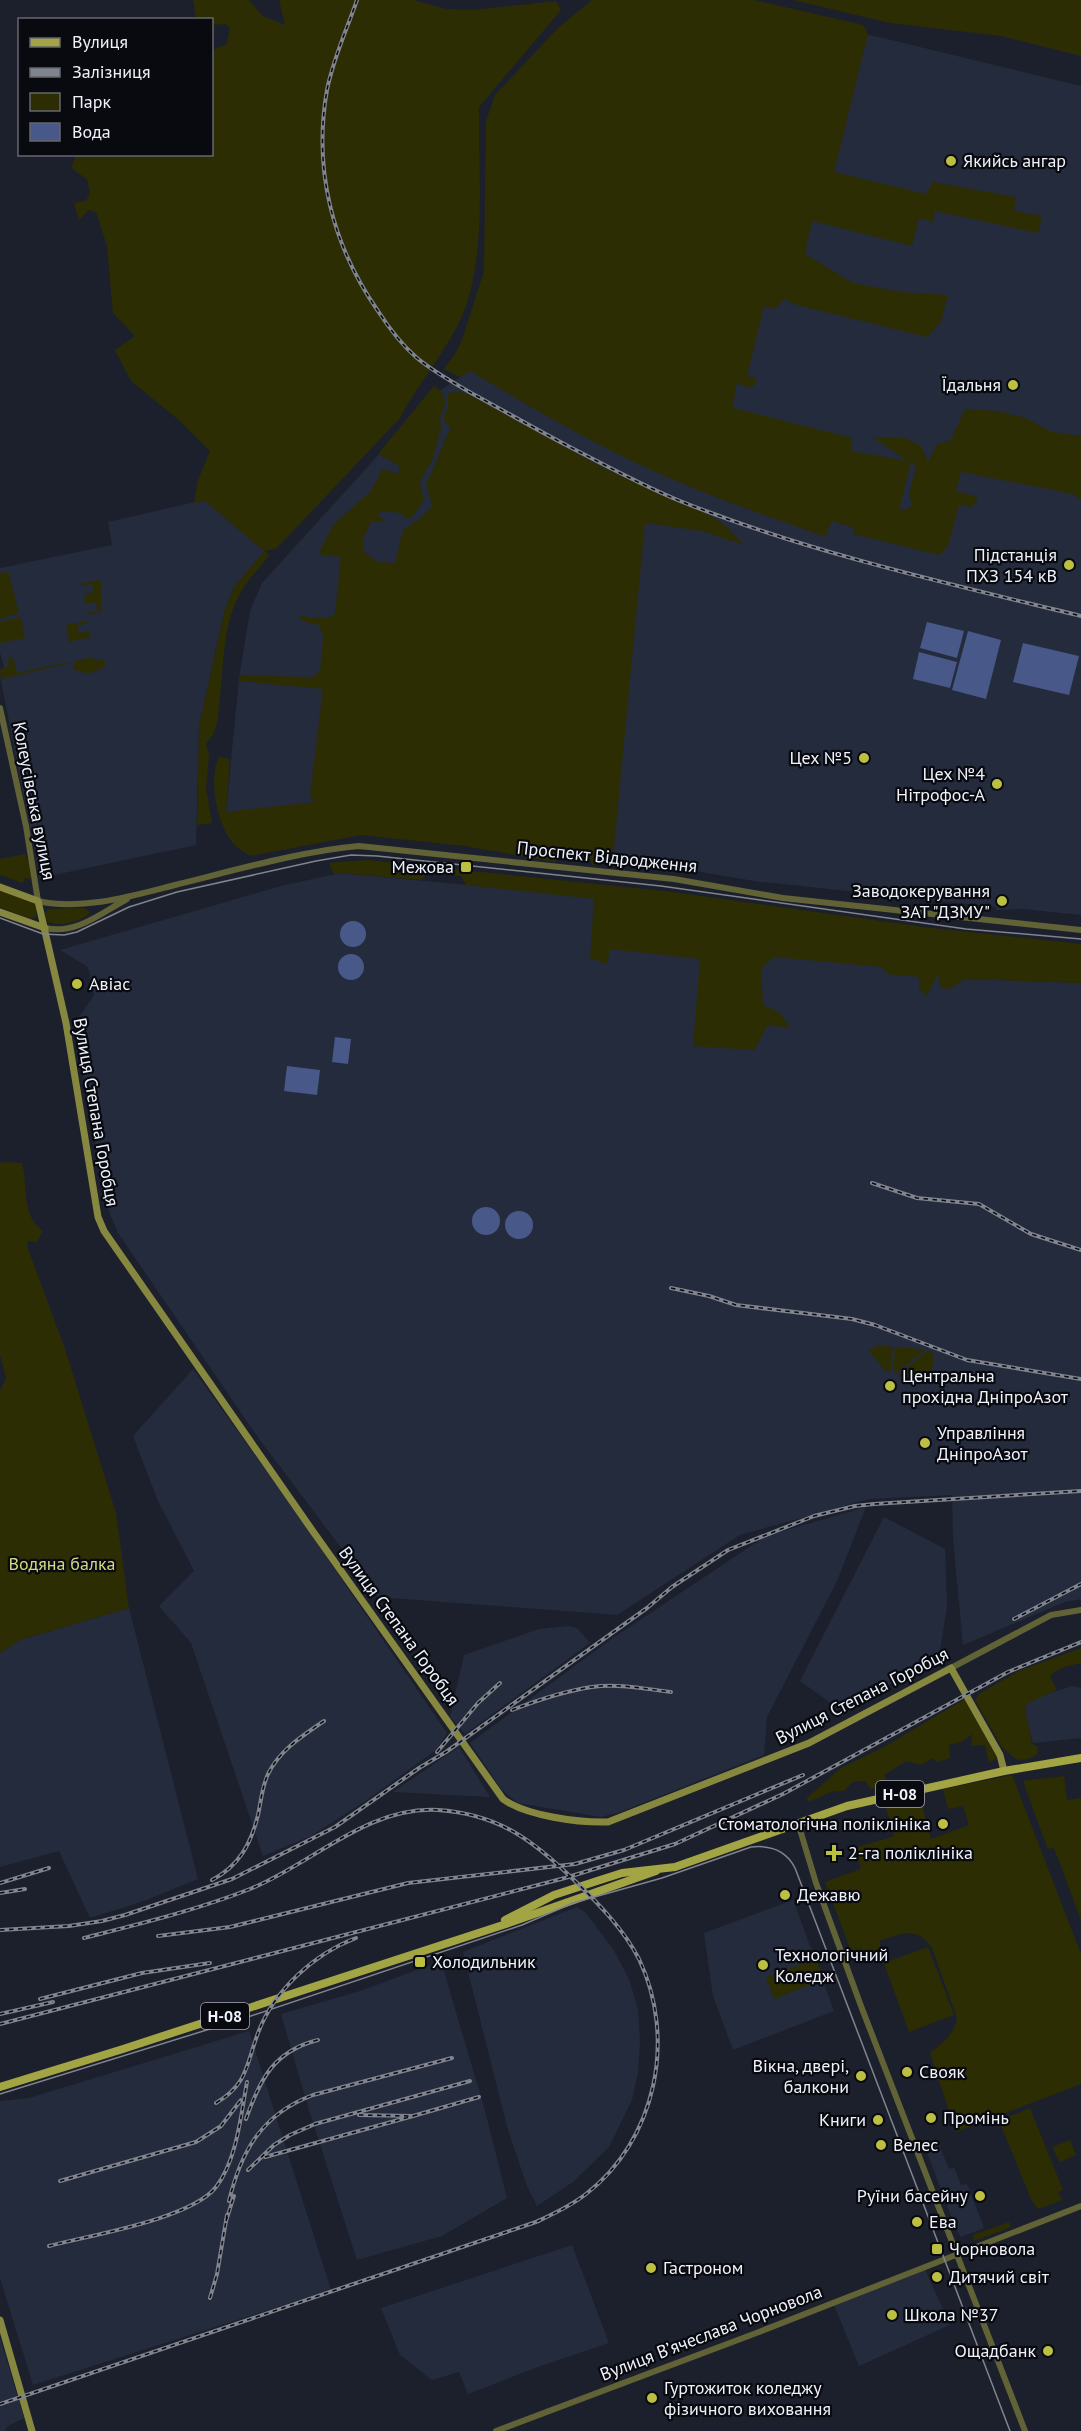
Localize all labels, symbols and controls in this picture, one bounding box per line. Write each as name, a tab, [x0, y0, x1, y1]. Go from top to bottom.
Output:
legend	[18, 18, 213, 156]
text: Вулиця	[72, 30, 128, 53]
text: Залізниця	[72, 60, 150, 83]
text: Парк	[72, 90, 112, 113]
text: Вода	[72, 120, 111, 143]
place label: Якийсь ангар	[963, 149, 1066, 172]
marker: Якийсь ангар	[944, 154, 958, 168]
place label: Їдальня	[941, 373, 1001, 396]
marker: Їдальня	[1006, 378, 1020, 392]
place label: Підстанція ПХЗ 154 кВ	[966, 543, 1057, 587]
marker: Підстанція ПХЗ 154 кВ	[1062, 558, 1076, 572]
street label: Колеусівська вулиця	[8, 720, 61, 882]
place label: Цех №5	[789, 746, 852, 769]
marker: Цех №5	[857, 751, 871, 765]
place label: Цех №4 Нітрофос-А	[896, 762, 985, 806]
marker: Цех №4 Нітрофос-А	[990, 777, 1004, 791]
street label: Проспект Відродження	[516, 836, 698, 877]
place label: Межова	[391, 855, 454, 878]
marker: Межова	[459, 860, 473, 874]
place label: Заводокерування ЗАТ "ДЗМУ"	[852, 879, 990, 923]
marker: Заводокерування ЗАТ "ДЗМУ"	[995, 894, 1009, 908]
place label: Авіас	[89, 972, 130, 995]
marker: Авіас	[70, 977, 84, 991]
street label: Вулиця Степана Горобця	[69, 1016, 124, 1208]
place label: Центральна прохідна ДніпроАзот	[902, 1364, 1069, 1408]
marker: Центральна прохідна ДніпроАзот	[883, 1379, 897, 1393]
place label: Управління ДніпроАзот	[937, 1421, 1028, 1465]
marker: Управління ДніпроАзот	[918, 1436, 932, 1450]
street label: Вулиця Степана Горобця	[334, 1542, 465, 1710]
park label: Водяна балка	[9, 1552, 115, 1575]
street label: Вулиця Степана Горобця	[771, 1642, 952, 1749]
road number: Н-08	[876, 1781, 924, 1807]
place label: Стоматологічна поліклініка	[718, 1812, 931, 1835]
marker: Стоматологічна поліклініка	[936, 1817, 950, 1831]
place label: 2-га поліклініка	[848, 1841, 973, 1864]
marker: 2-га поліклініка	[825, 1844, 843, 1862]
place label: Дежавю	[797, 1883, 860, 1906]
marker: Дежавю	[778, 1888, 792, 1902]
place label: Технологічний Коледж	[775, 1943, 888, 1987]
place label: Холодильник	[432, 1950, 536, 1973]
marker: Холодильник	[413, 1955, 427, 1969]
marker: Технологічний Коледж	[756, 1958, 770, 1972]
road number: Н-08	[201, 2003, 249, 2029]
place label: Вікна, двері, балкони	[752, 2054, 849, 2098]
place label: Свояк	[919, 2060, 965, 2083]
marker: Свояк	[900, 2065, 914, 2079]
marker: Вікна, двері, балкони	[854, 2069, 868, 2083]
place label: Промінь	[943, 2106, 1009, 2129]
place label: Книги	[819, 2108, 866, 2131]
marker: Промінь	[924, 2111, 938, 2125]
marker: Книги	[871, 2113, 885, 2127]
place label: Велес	[893, 2133, 938, 2156]
marker: Велес	[874, 2138, 888, 2152]
place label: Руїни басейну	[857, 2184, 969, 2207]
marker: Руїни басейну	[973, 2189, 987, 2203]
place label: Ева	[929, 2210, 957, 2233]
marker: Ева	[910, 2215, 924, 2229]
place label: Чорновола	[949, 2237, 1035, 2260]
marker: Чорновола	[930, 2242, 944, 2256]
place label: Гастроном	[663, 2256, 743, 2279]
marker: Гастроном	[644, 2261, 658, 2275]
place label: Дитячий світ	[949, 2265, 1050, 2288]
marker: Дитячий світ	[930, 2270, 944, 2284]
street label: Вулиця Вʼячеслава Чорновола	[597, 2280, 825, 2386]
place label: Школа №37	[904, 2303, 999, 2326]
marker: Школа №37	[885, 2308, 899, 2322]
place label: Ощадбанк	[955, 2339, 1036, 2362]
marker: Ощадбанк	[1041, 2344, 1055, 2358]
place label: Гуртожиток коледжу фізичного виховання	[664, 2376, 831, 2420]
marker: Гуртожиток коледжу фізичного виховання	[645, 2391, 659, 2405]

